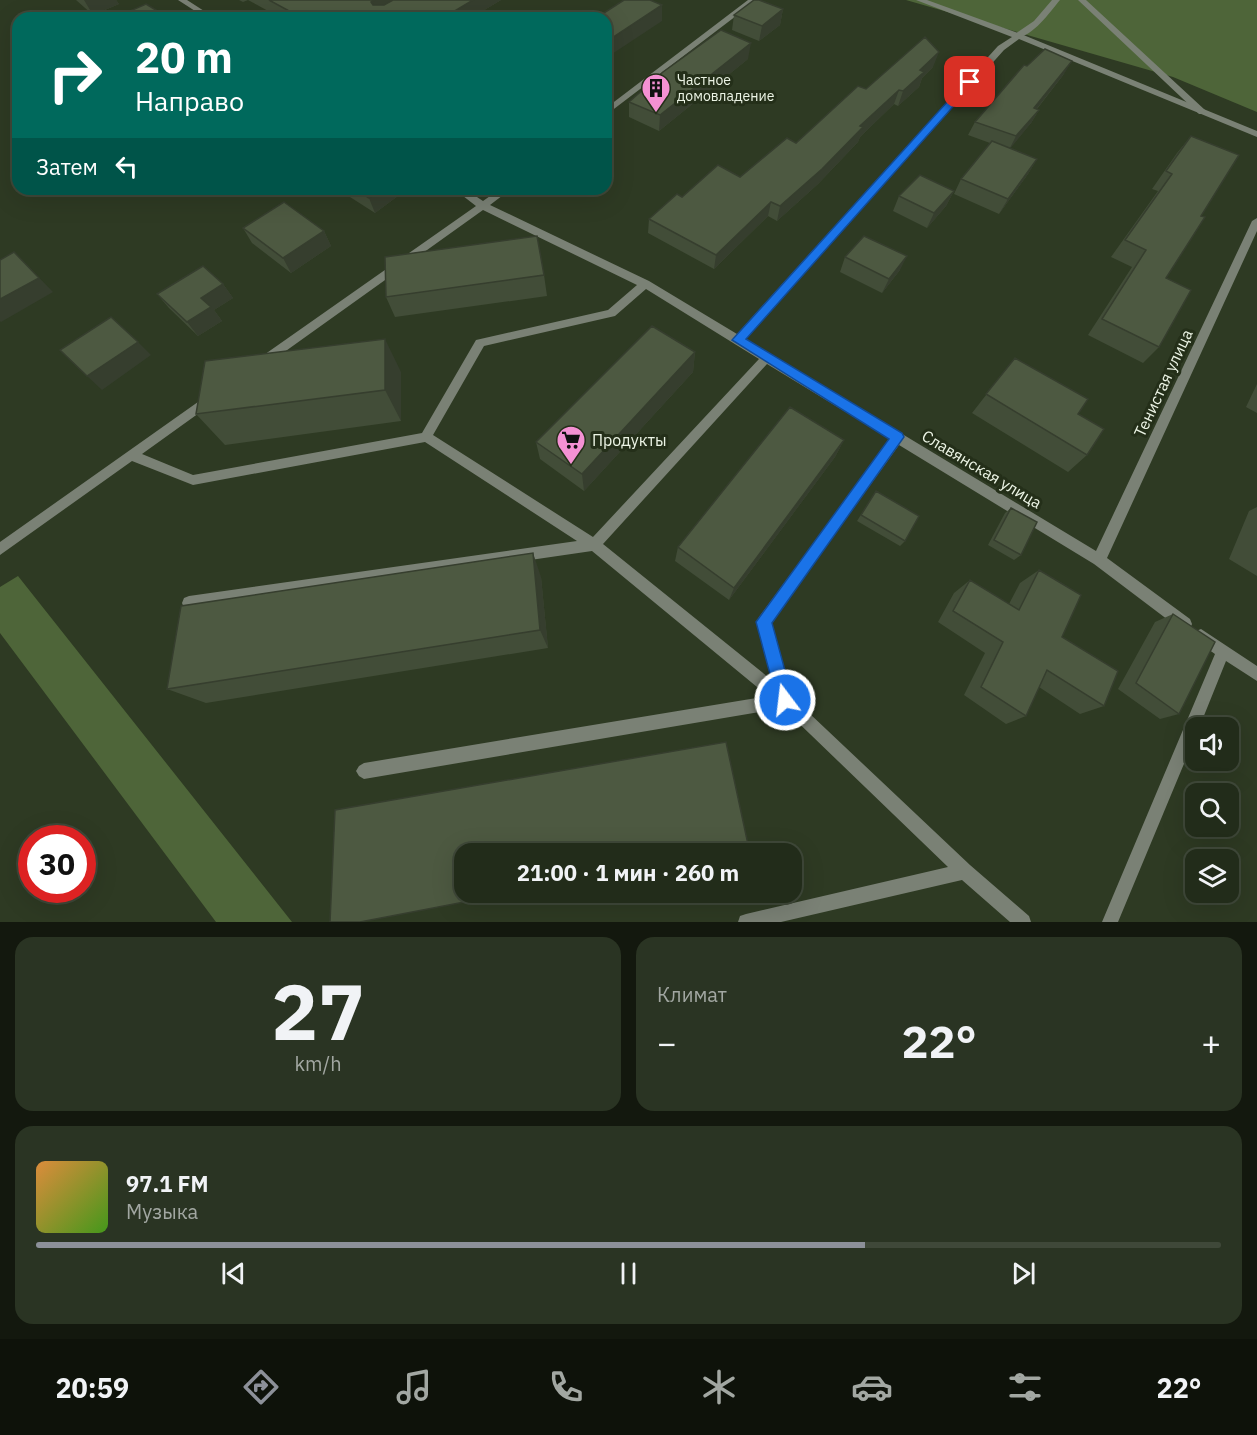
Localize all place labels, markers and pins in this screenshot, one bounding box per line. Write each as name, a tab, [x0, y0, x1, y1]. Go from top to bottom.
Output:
pin	[944, 56, 995, 107]
place label: Частное домовладение	[677, 71, 775, 105]
building icon: Частное домовладение	[640, 72, 672, 114]
supermarket icon: Продукты	[555, 424, 587, 466]
place label: Продукты	[592, 430, 667, 450]

